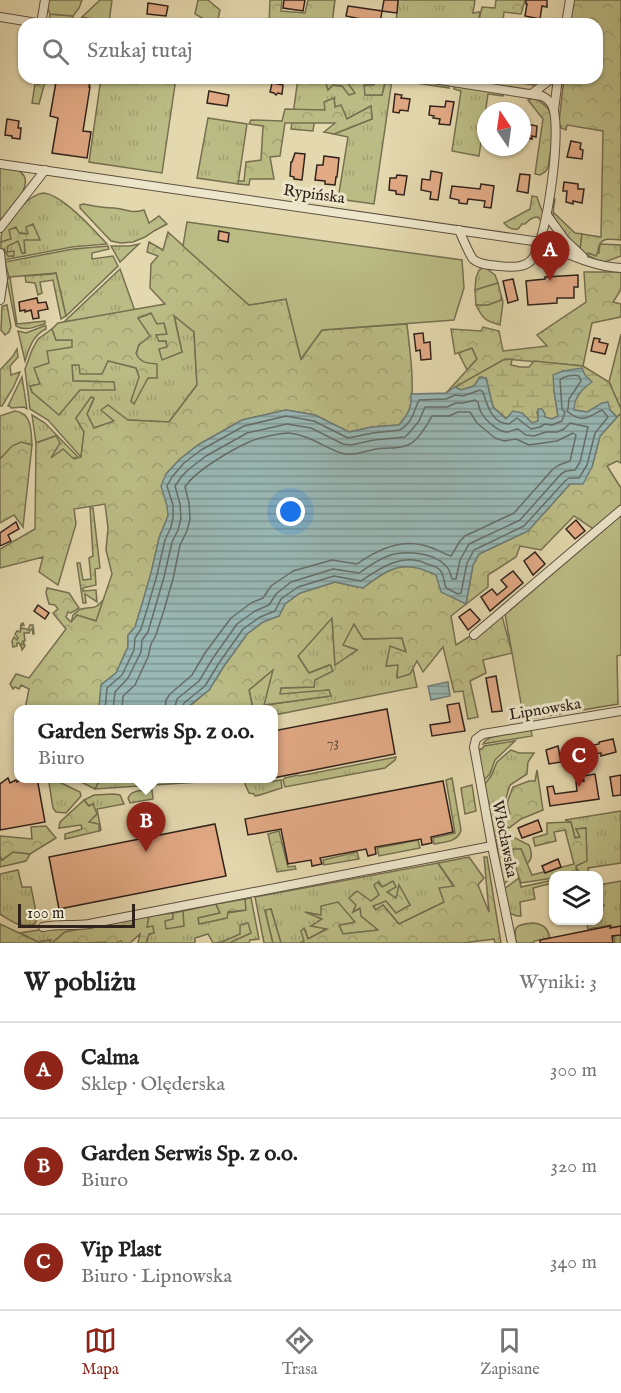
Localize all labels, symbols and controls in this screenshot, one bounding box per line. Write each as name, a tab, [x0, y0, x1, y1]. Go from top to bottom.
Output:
search box	[18, 18, 603, 84]
icon: search	[39, 35, 72, 68]
text: Szukaj tutaj	[87, 37, 192, 65]
north arrow	[477, 102, 531, 156]
street label: Rypińska	[282, 181, 346, 209]
pin: A	[530, 232, 570, 281]
your location	[276, 497, 305, 526]
street label: Lipnowska	[507, 694, 583, 726]
popup	[14, 705, 278, 783]
text: Garden Serwis Sp. z o.o.	[38, 718, 254, 746]
house number: 73	[327, 734, 339, 752]
pin: C	[560, 738, 598, 787]
text: Biuro	[38, 746, 85, 771]
street label: Włocławska	[487, 799, 521, 879]
pin: B	[126, 802, 166, 852]
map controls	[549, 871, 603, 925]
button: layers	[549, 871, 603, 925]
scale bar	[18, 901, 135, 928]
text: 100 m	[27, 904, 64, 924]
text: W pobliżu	[24, 966, 136, 999]
text: Wyniki: 3	[519, 970, 597, 995]
text: Calma	[81, 1044, 139, 1072]
text: A	[37, 1058, 50, 1083]
text: 300 m	[550, 1058, 597, 1083]
text: Sklep · Olęderska	[81, 1072, 225, 1097]
text: Garden Serwis Sp. z o.o.	[81, 1140, 298, 1168]
text: B	[37, 1154, 50, 1179]
text: 320 m	[551, 1154, 597, 1179]
text: Biuro	[81, 1168, 128, 1193]
text: Vip Plast	[81, 1236, 161, 1264]
text: C	[36, 1250, 51, 1275]
text: 340 m	[550, 1250, 597, 1275]
text: Biuro · Lipnowska	[81, 1264, 232, 1289]
tab: Mapa	[81, 1324, 119, 1380]
tab: Trasa	[282, 1324, 317, 1380]
tab: Zapisane	[480, 1324, 540, 1380]

